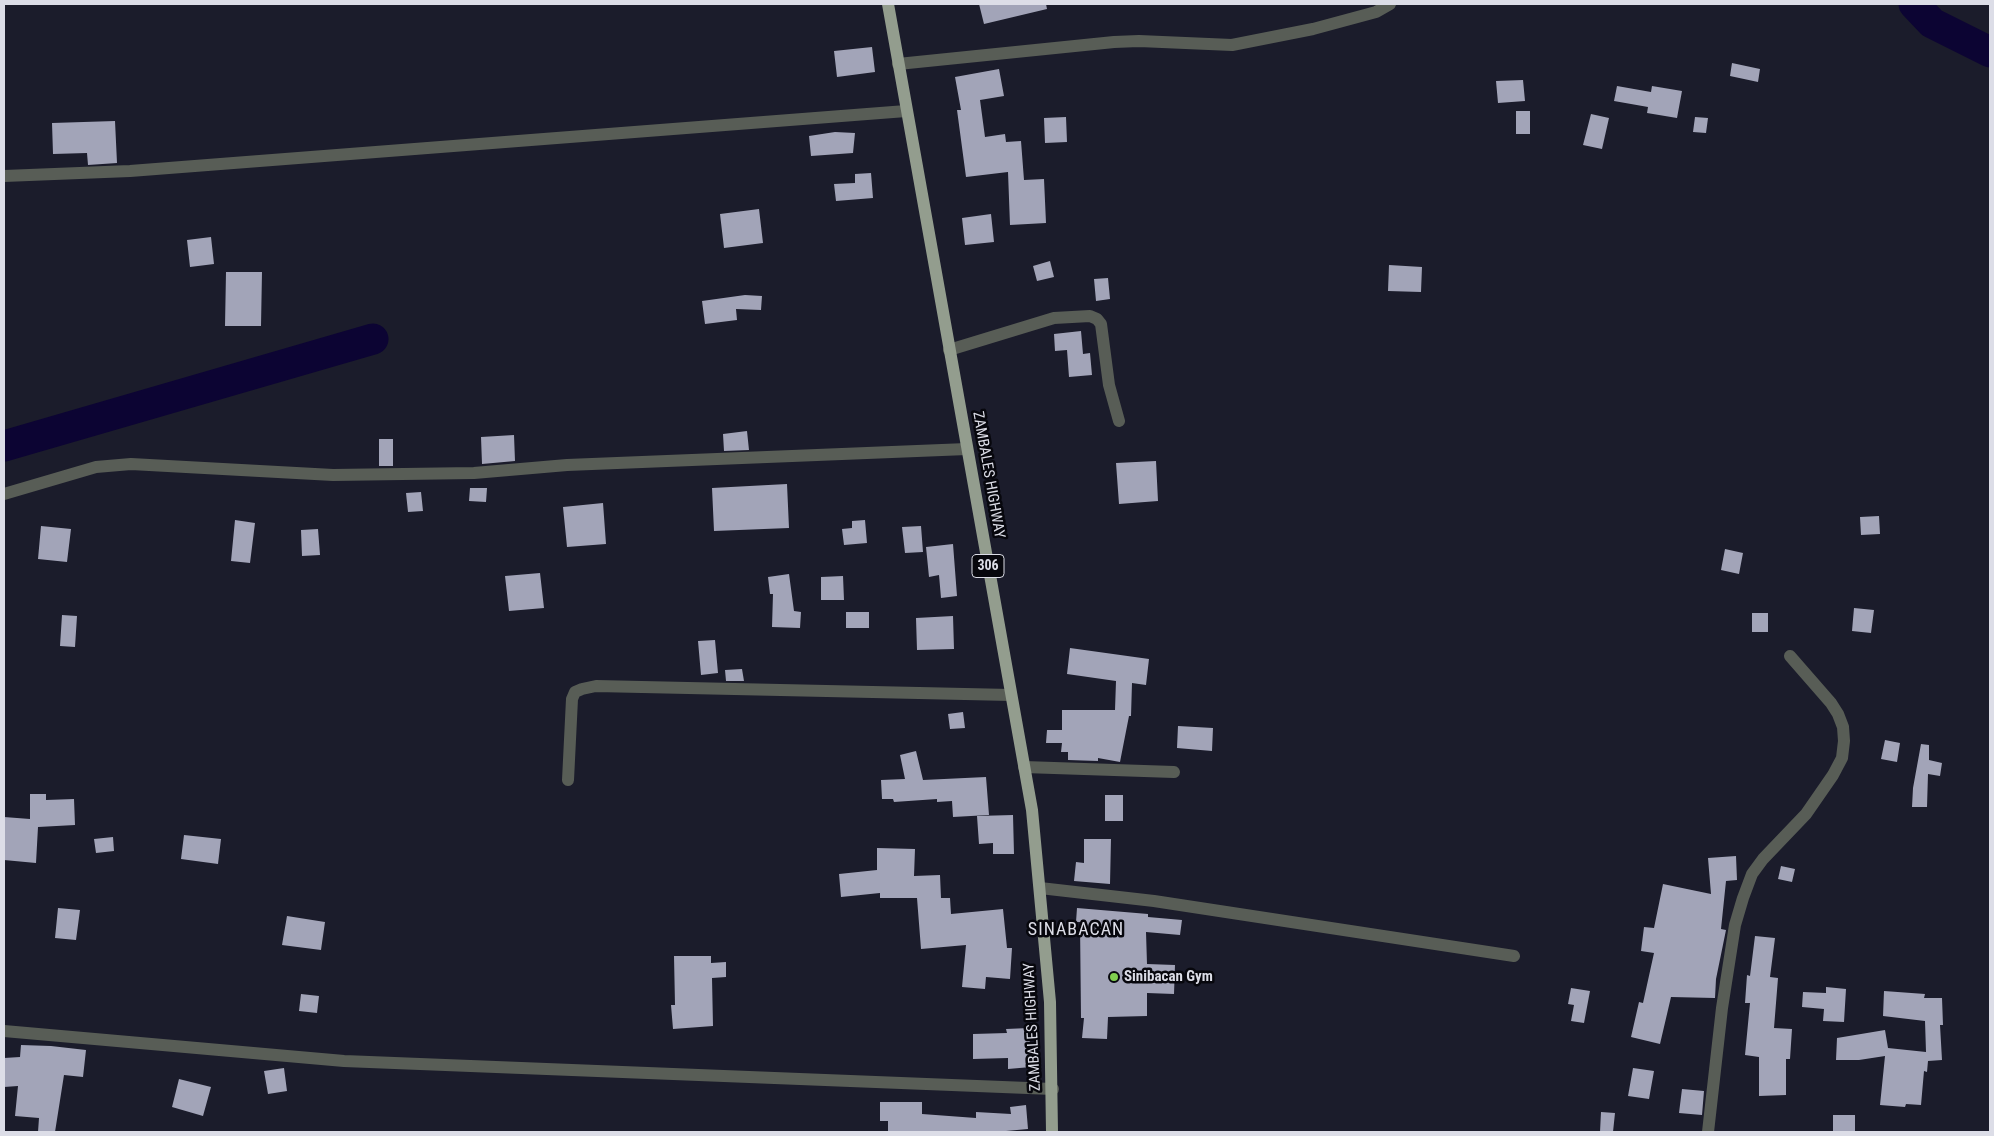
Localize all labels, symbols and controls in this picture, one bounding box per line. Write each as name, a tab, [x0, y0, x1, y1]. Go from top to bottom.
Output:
street label: ZAMBALES HIGHWAY	[968, 410, 1008, 540]
road number: 306	[972, 554, 1004, 578]
district label: SINABACAN	[1027, 919, 1125, 941]
street label: ZAMBALES HIGHWAY	[1021, 962, 1045, 1092]
place label: Sinibacan Gym	[1124, 968, 1213, 986]
marker: Sinibacan Gym	[1108, 971, 1120, 983]

